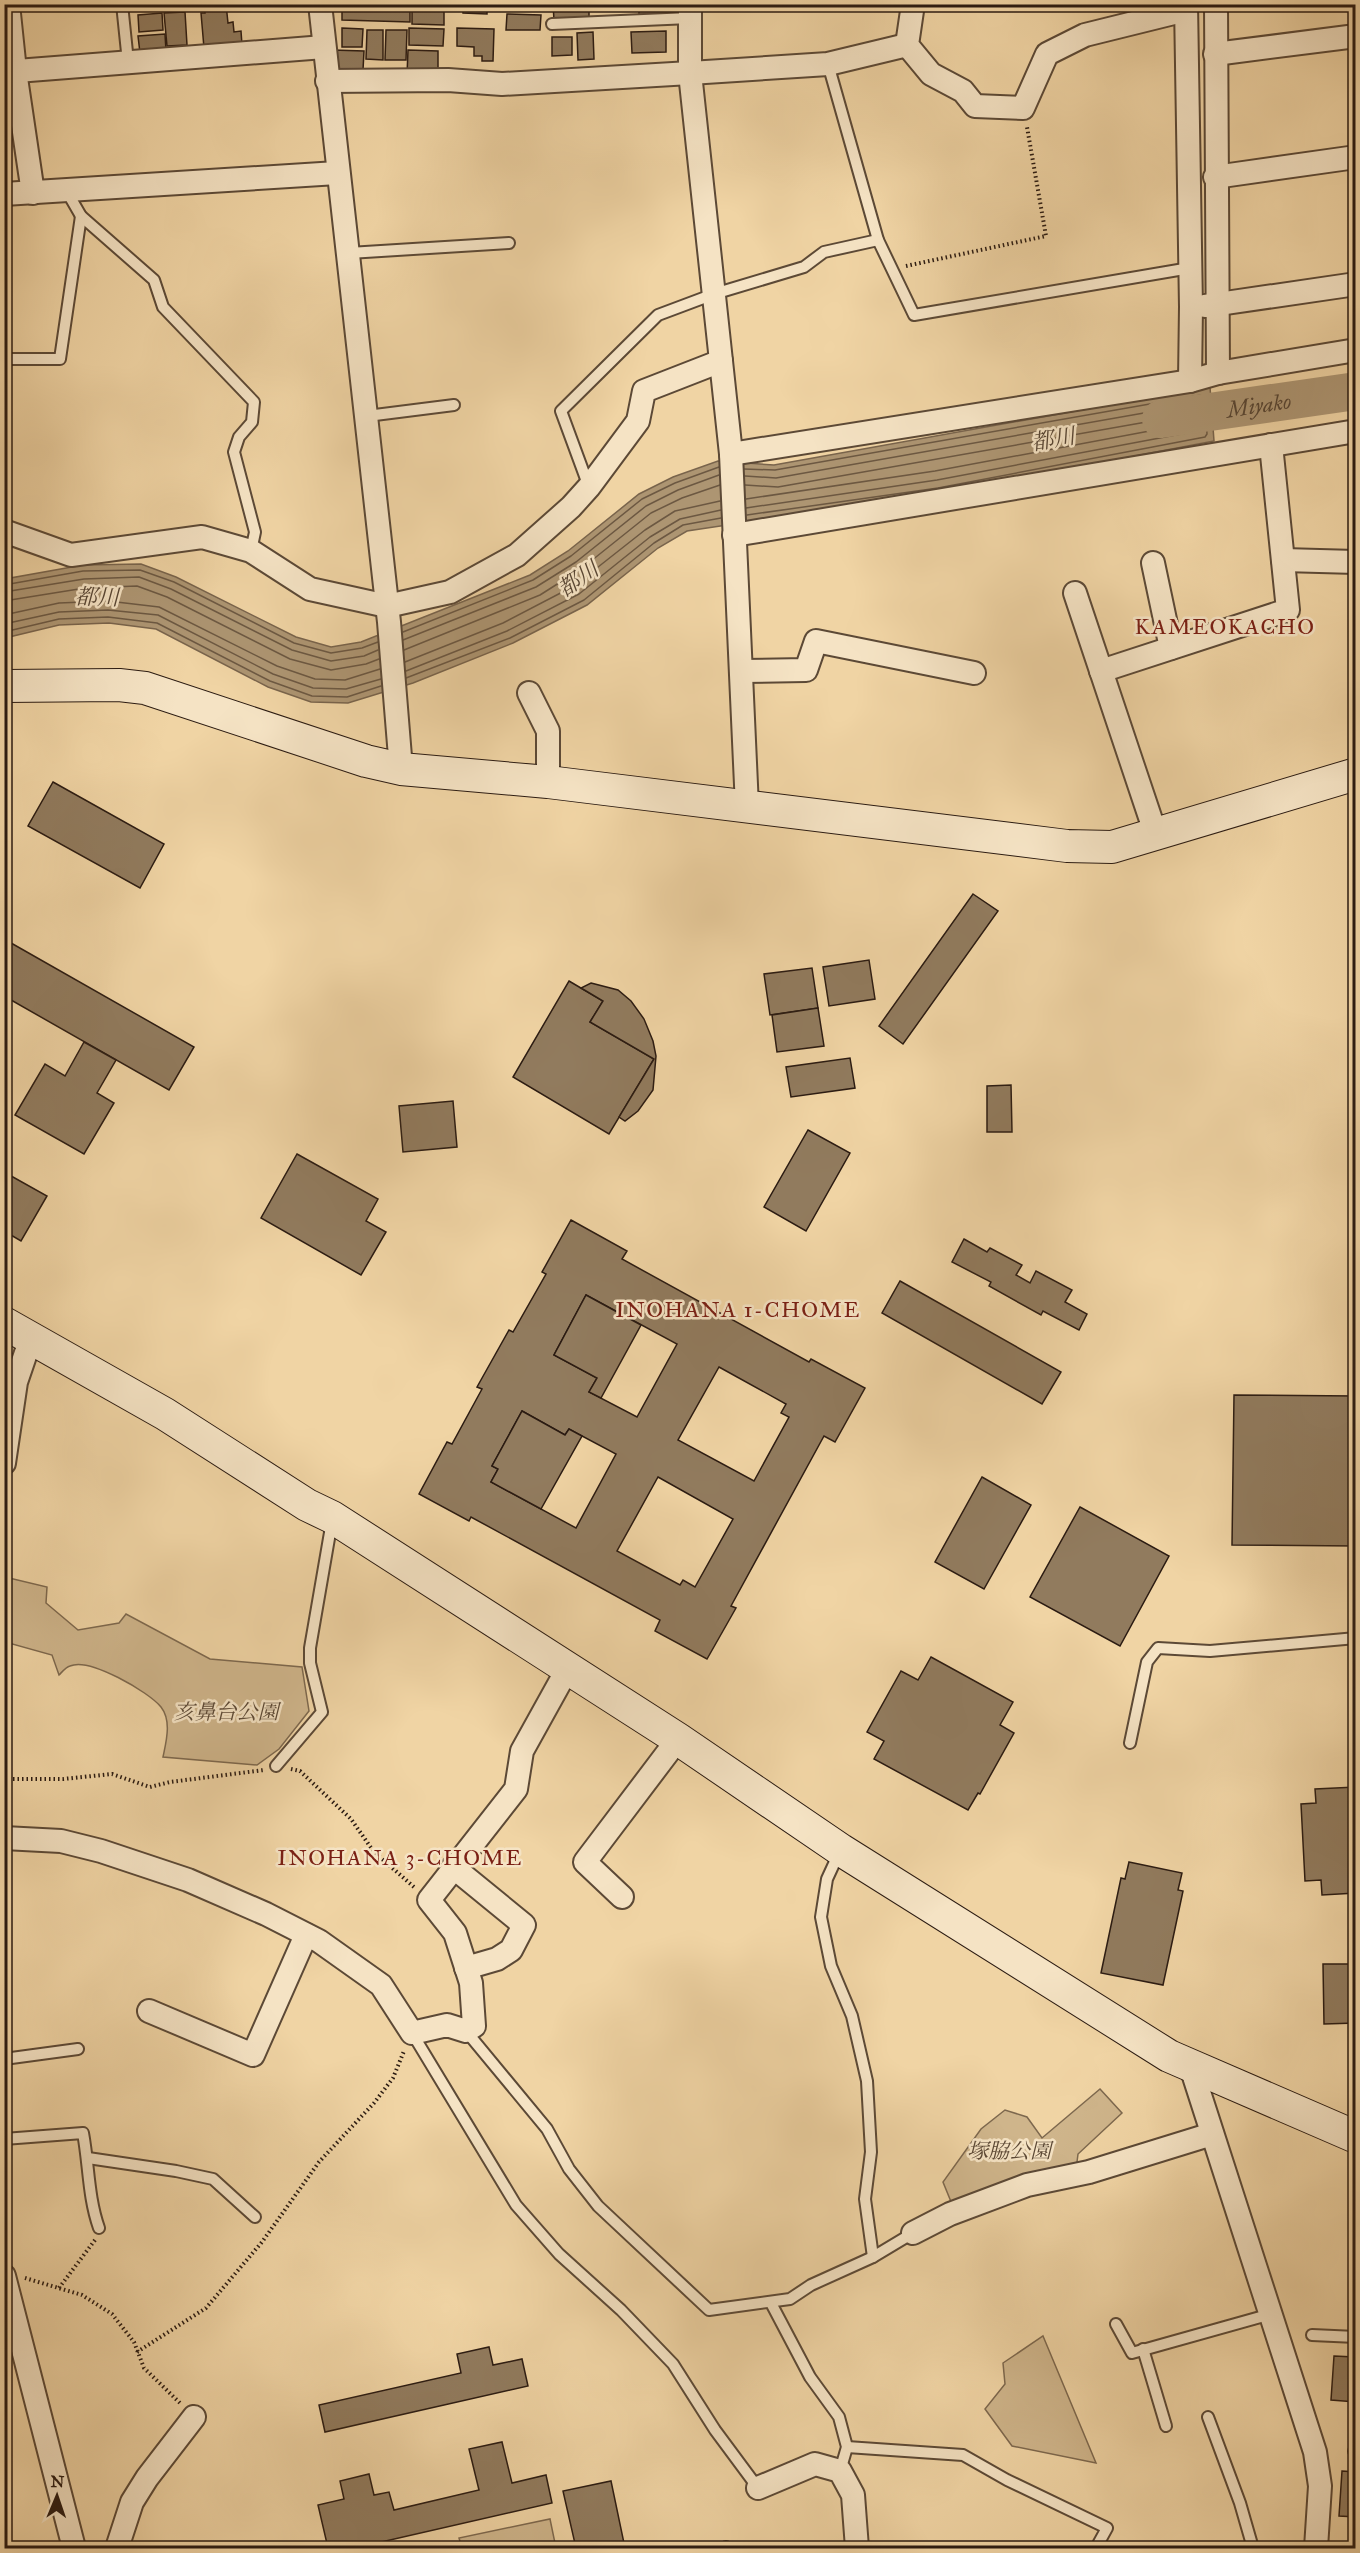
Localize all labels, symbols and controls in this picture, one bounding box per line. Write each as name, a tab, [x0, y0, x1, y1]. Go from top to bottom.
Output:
water label: Miyako	[1223, 387, 1293, 423]
water label: 都川	[1029, 422, 1079, 456]
water label: 都川	[552, 554, 605, 603]
water label: 都川	[75, 583, 121, 611]
district label: KAMEOKACHO	[1135, 613, 1315, 640]
district label: INOHANA 1-CHOME	[615, 1296, 861, 1323]
park label: 亥鼻台公園	[174, 1699, 281, 1725]
district label: INOHANA 3-CHOME	[277, 1844, 523, 1871]
park label: 塚脇公園	[967, 2138, 1054, 2164]
north arrow	[27, 2466, 87, 2526]
text: N	[50, 2472, 65, 2491]

